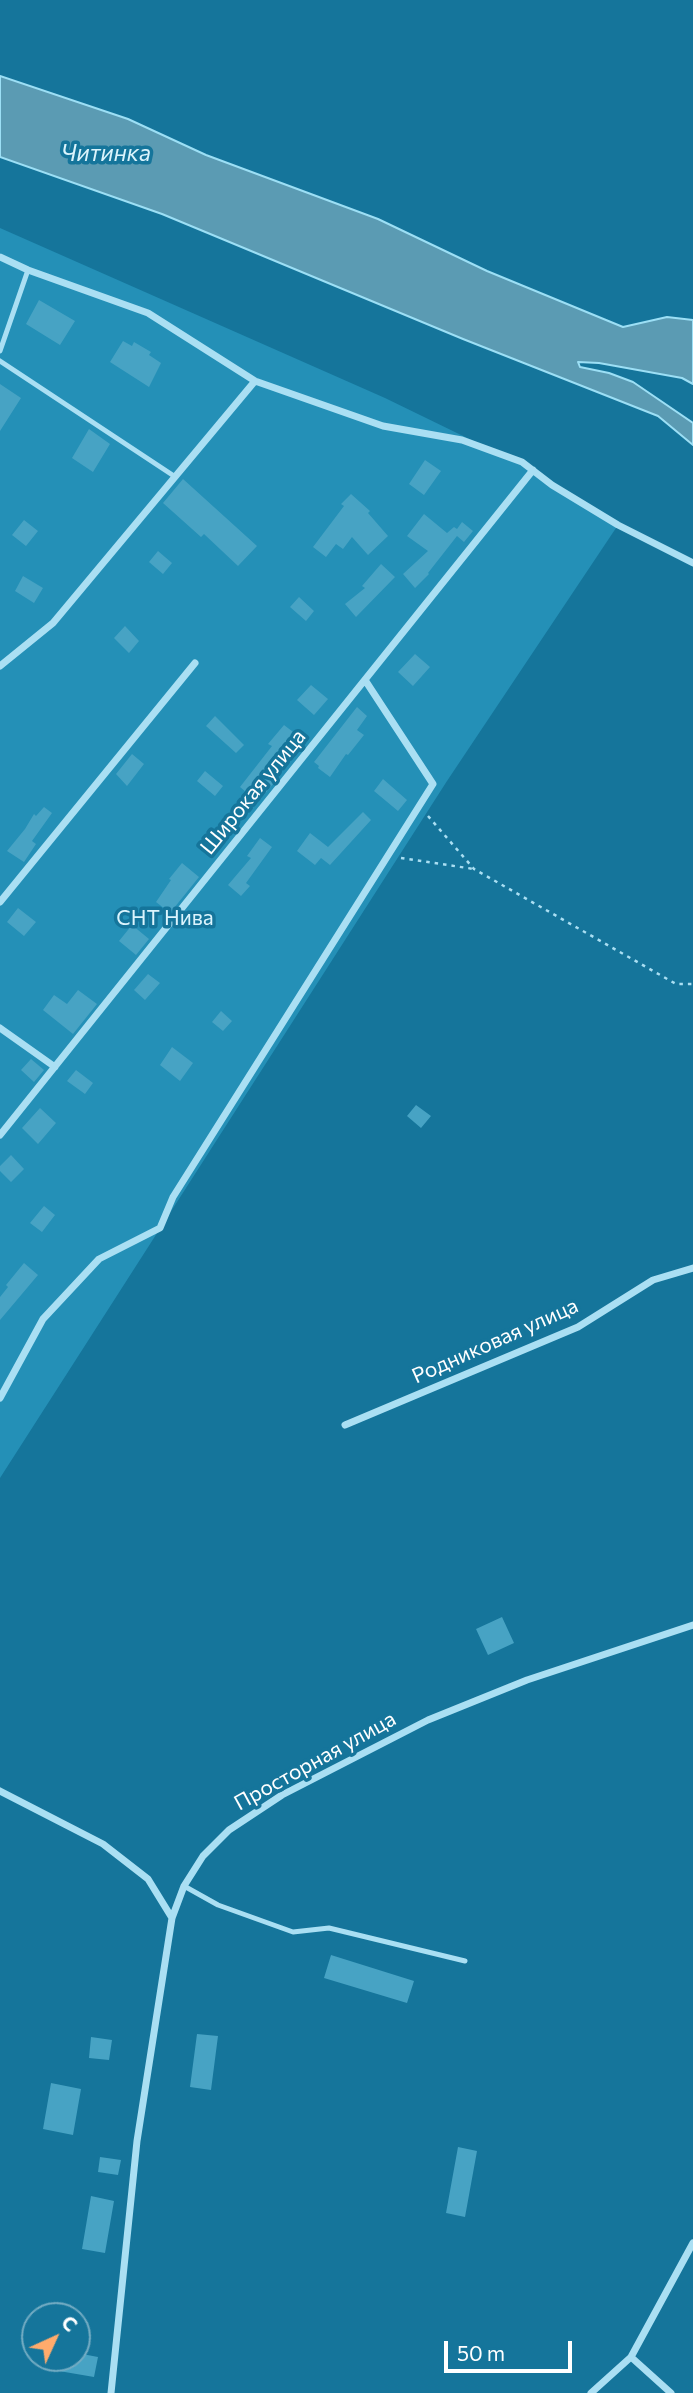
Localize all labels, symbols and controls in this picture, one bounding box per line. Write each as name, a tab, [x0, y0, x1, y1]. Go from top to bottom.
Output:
water label: Читинка	[61, 139, 151, 167]
street label: Широкая улица	[195, 724, 311, 860]
park label: СНТ Нива	[116, 905, 214, 931]
street label: Родниковая улица	[408, 1293, 582, 1389]
street label: Просторная улица	[230, 1706, 400, 1816]
north arrow	[21, 2302, 91, 2372]
text: С	[57, 2310, 83, 2336]
scale bar	[448, 2326, 576, 2370]
text: 50 m	[457, 2340, 505, 2365]

